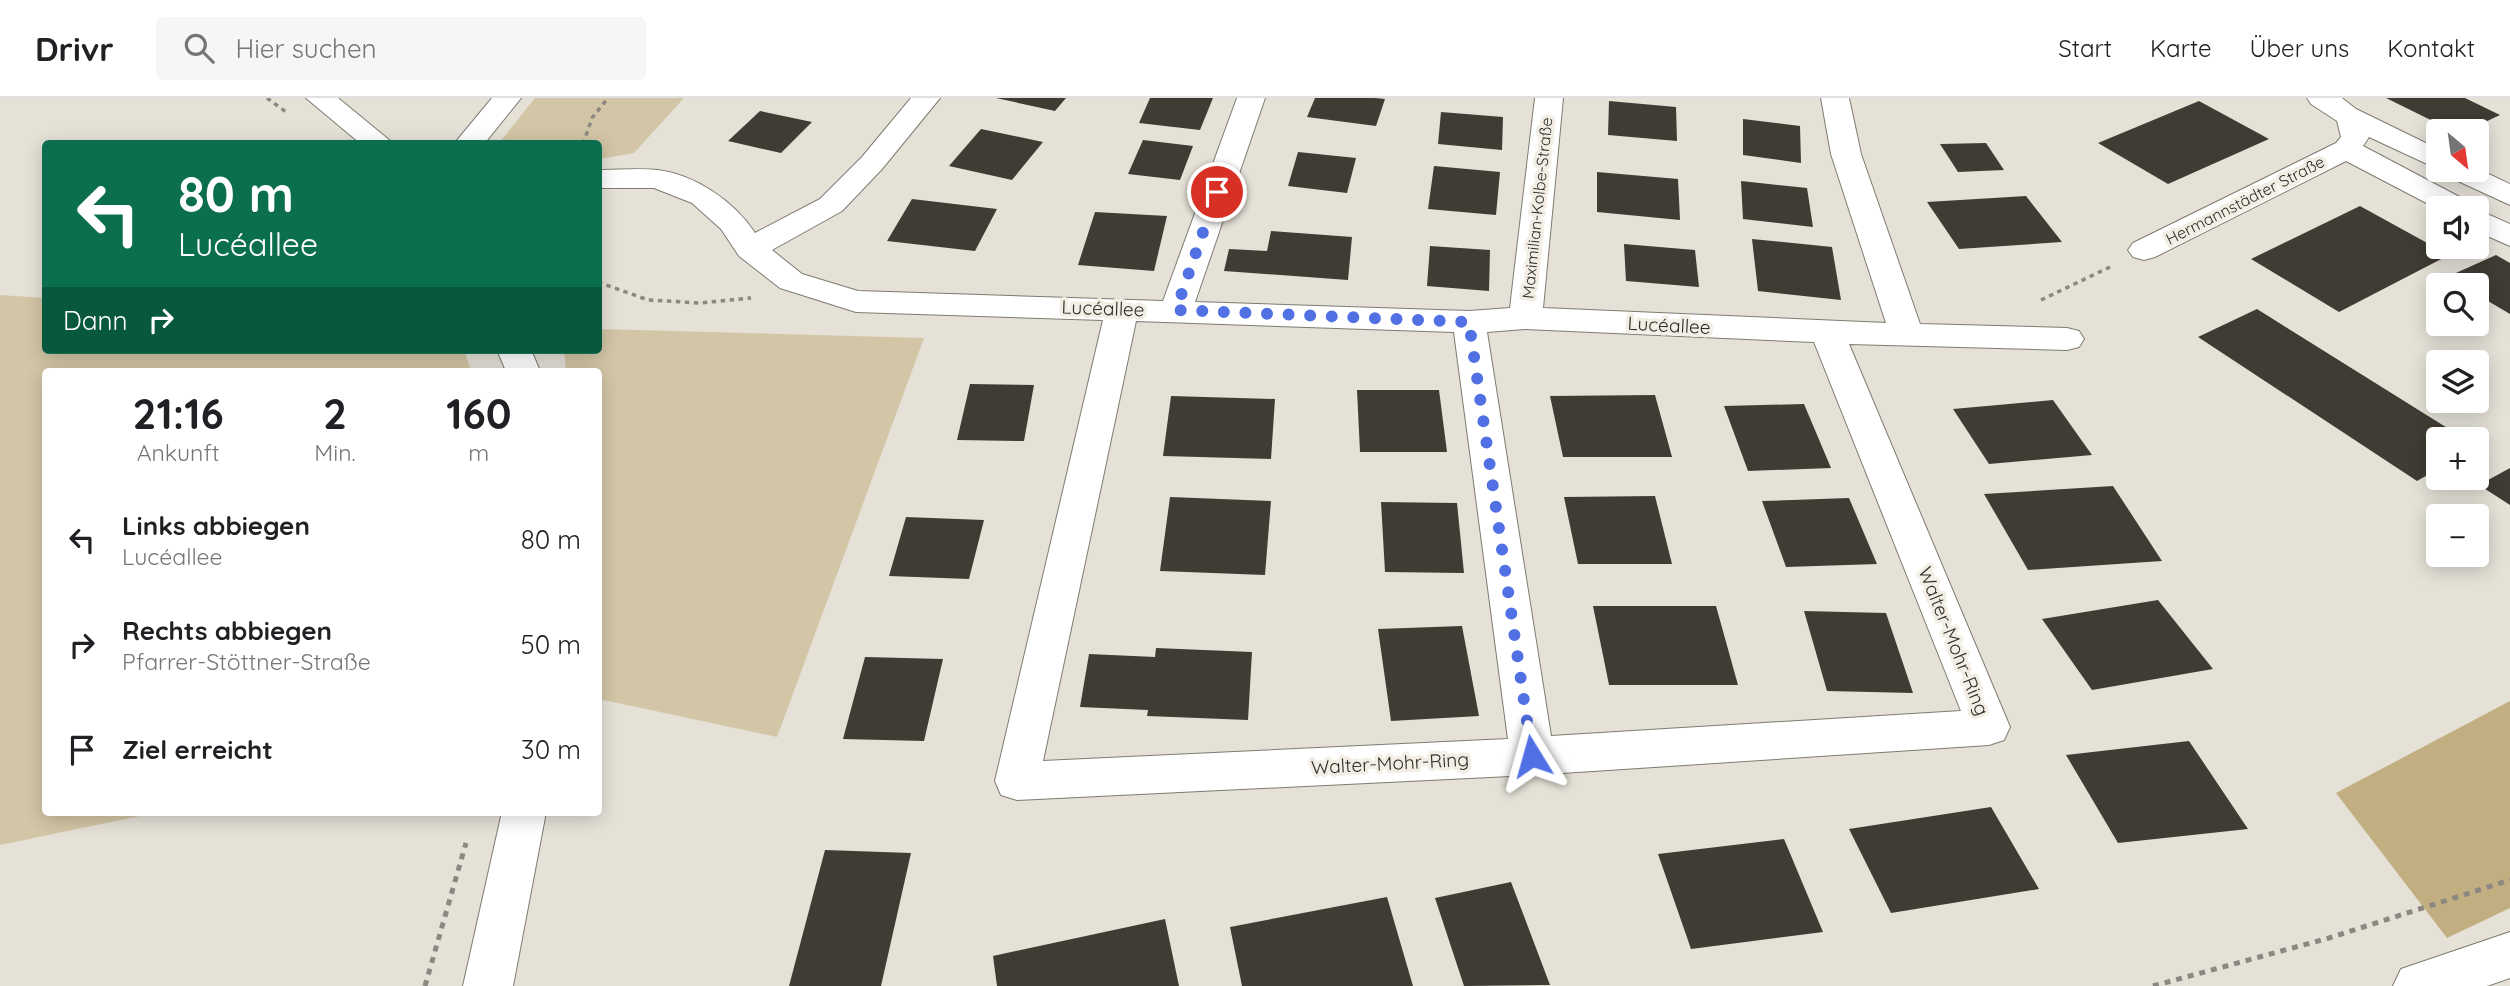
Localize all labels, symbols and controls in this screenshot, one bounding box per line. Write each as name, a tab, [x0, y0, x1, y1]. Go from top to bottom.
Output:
search box	[156, 17, 646, 80]
text: Drivr	[35, 28, 114, 69]
icon: search	[180, 29, 218, 67]
text: Hier suchen	[236, 32, 377, 65]
text: Start	[2058, 33, 2112, 63]
text: Karte	[2150, 33, 2211, 63]
text: Über uns	[2249, 33, 2349, 63]
text: Kontakt	[2387, 33, 2475, 63]
street label: Maximilian-Kolbe-Straße	[1518, 116, 1556, 300]
north arrow	[2426, 119, 2488, 182]
map controls	[2426, 119, 2489, 567]
street label: Hermannstädter Straße	[2162, 151, 2328, 249]
pin	[1187, 162, 1247, 222]
text: 80 m	[178, 163, 294, 224]
icon: left	[63, 168, 154, 259]
icon: arrive	[1198, 173, 1236, 211]
button: sound	[2426, 196, 2489, 259]
text: Lucéallee	[178, 224, 318, 264]
button: search	[2426, 273, 2489, 336]
street label: Lucéallee	[1061, 295, 1145, 321]
icon: right	[142, 301, 180, 339]
text: Dann	[63, 304, 128, 337]
street label: Lucéallee	[1627, 311, 1711, 339]
button: layers	[2426, 350, 2489, 413]
text: 21:16	[132, 387, 224, 440]
text: 2	[323, 387, 347, 440]
text: 160	[446, 387, 512, 440]
button: +	[2426, 427, 2489, 490]
text: Ankunft	[137, 438, 220, 467]
text: Min.	[314, 438, 356, 467]
text: m	[468, 438, 489, 467]
button: −	[2426, 504, 2489, 567]
text: Links abbiegen	[122, 509, 310, 542]
icon: left	[63, 521, 101, 559]
text: 80 m	[521, 523, 581, 556]
text: Lucéallee	[122, 542, 223, 571]
street label: Walter-Mohr-Ring	[1913, 563, 1995, 719]
text: Rechts abbiegen	[122, 614, 332, 647]
icon: right	[63, 626, 101, 664]
text: 50 m	[521, 628, 581, 661]
text: Pfarrer-Stöttner-Straße	[122, 647, 371, 676]
position arrow	[1495, 719, 1569, 793]
icon: arrive	[63, 731, 101, 769]
text: Ziel erreicht	[122, 733, 273, 766]
text: 30 m	[521, 733, 581, 766]
street label: Walter-Mohr-Ring	[1310, 747, 1470, 779]

